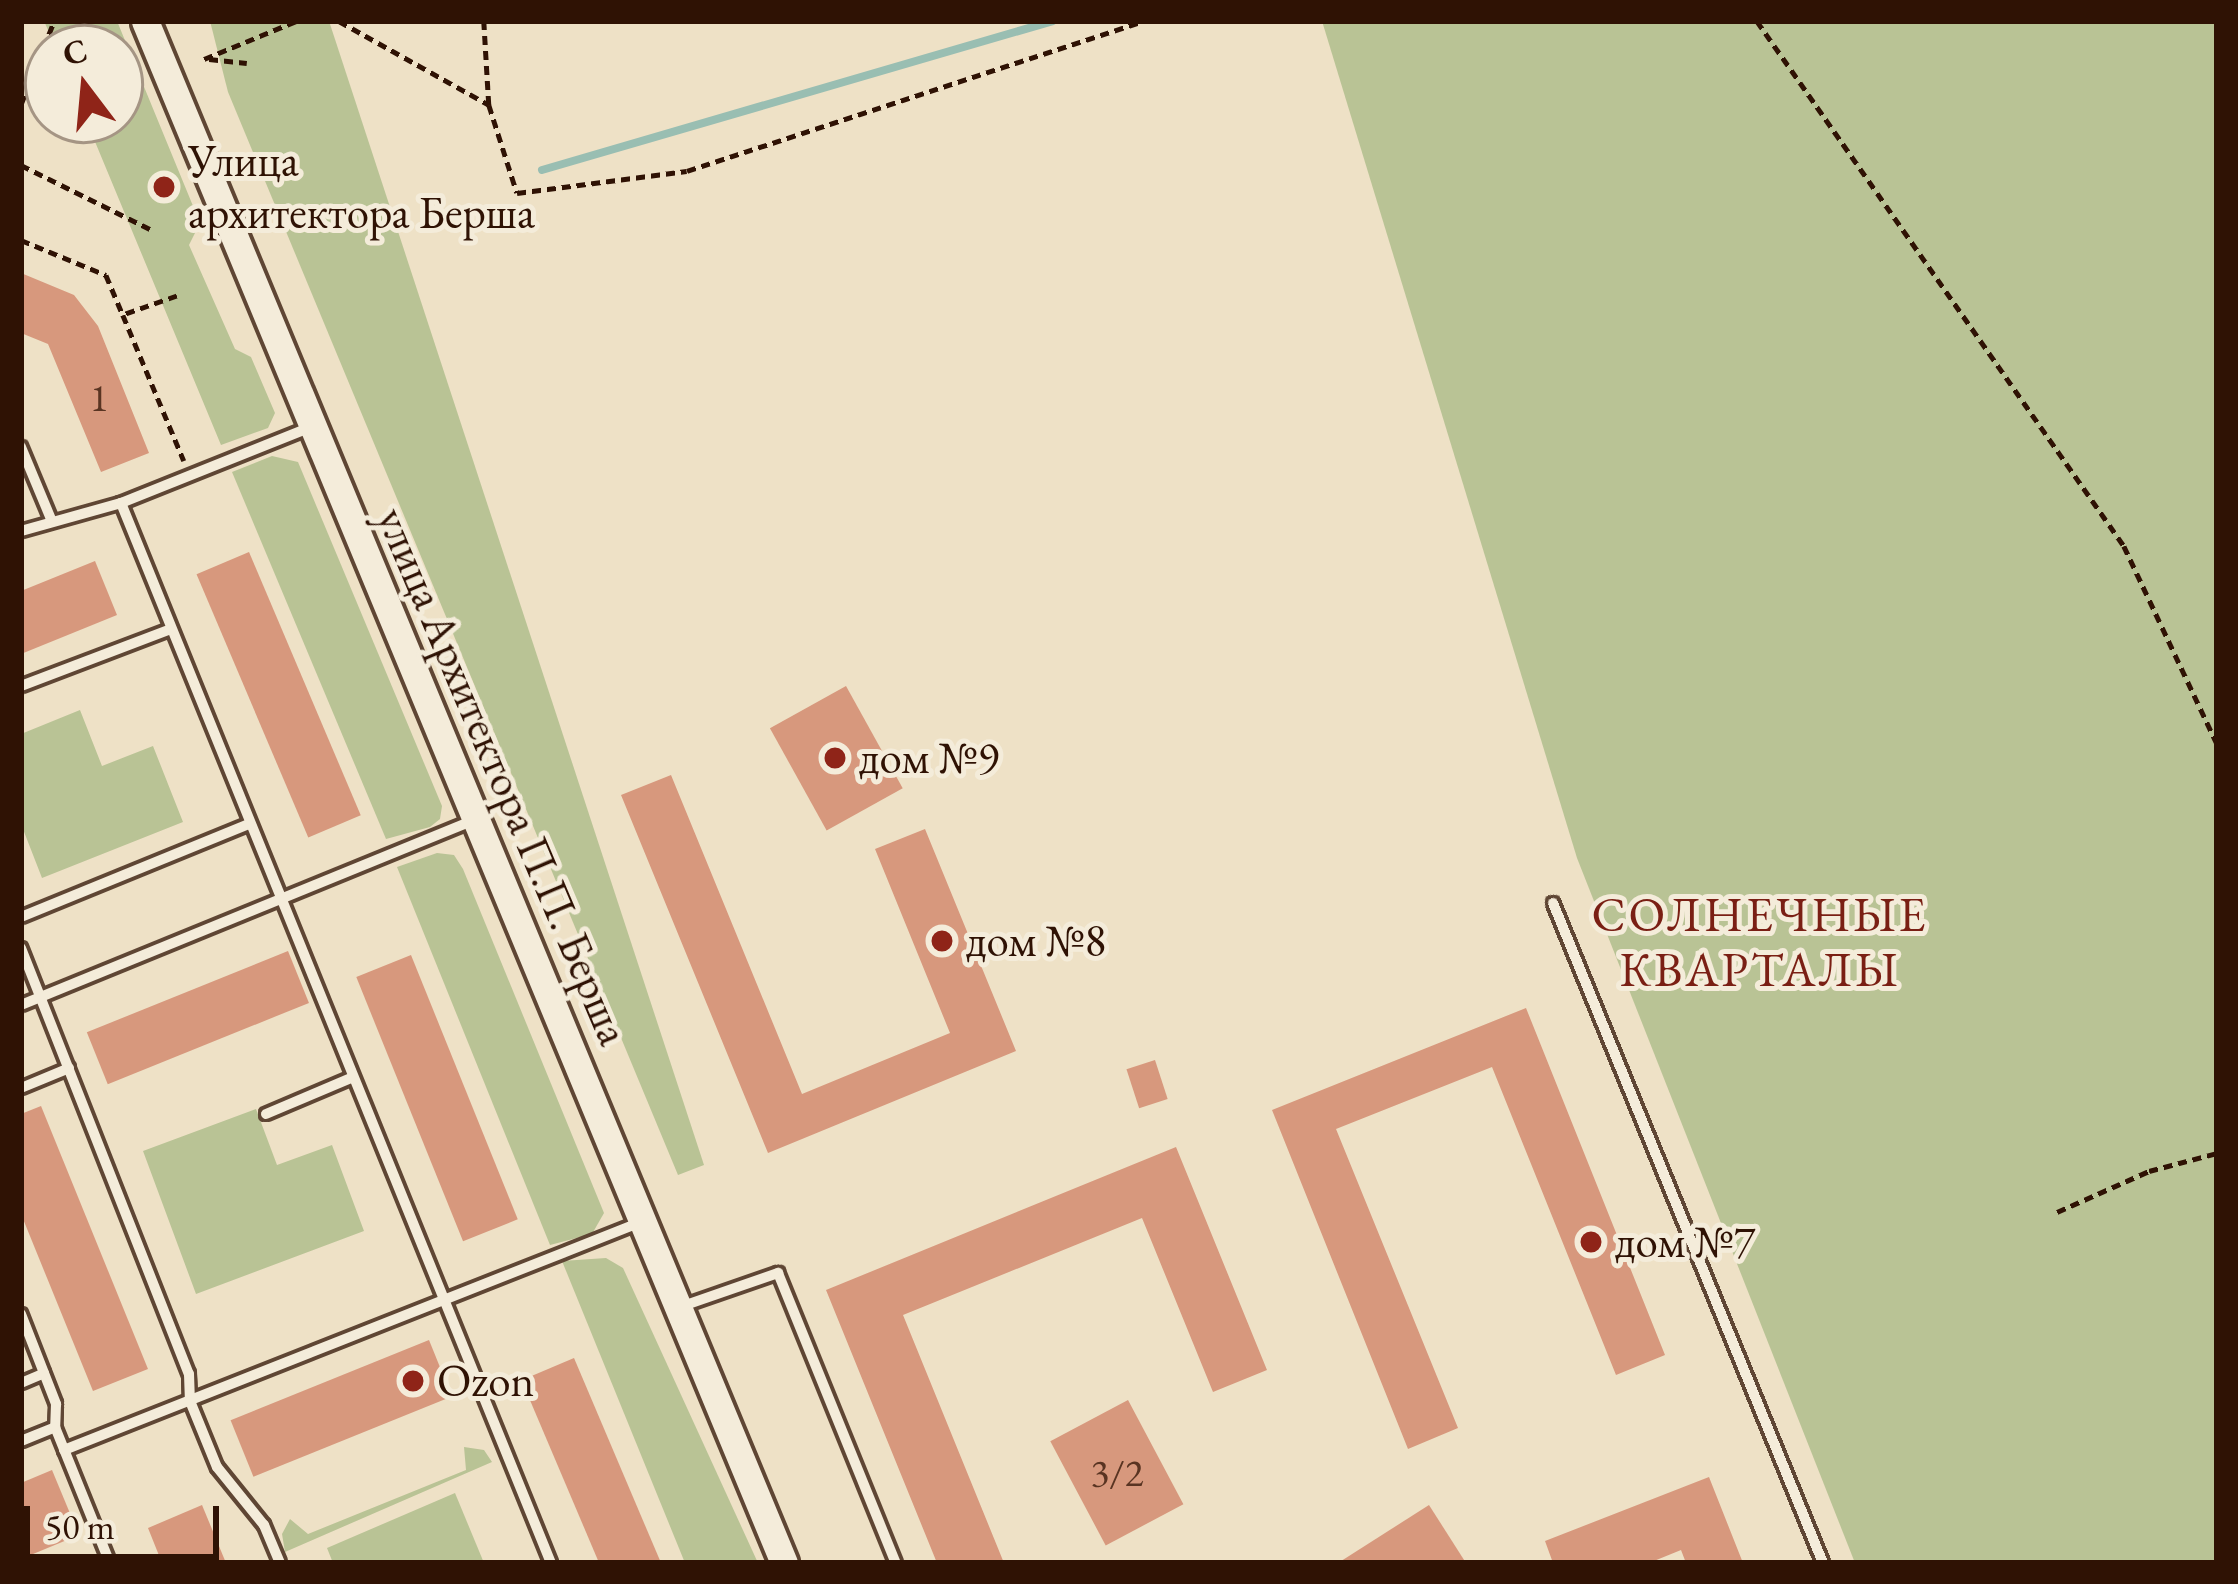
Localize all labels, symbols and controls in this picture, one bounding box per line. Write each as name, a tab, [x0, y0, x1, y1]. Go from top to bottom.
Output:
north arrow	[24, 24, 144, 144]
text: С	[58, 28, 92, 76]
place label: Улица архитектора Берша	[188, 134, 535, 240]
marker: Улица архитектора Берша	[151, 174, 177, 200]
house number: 1	[90, 375, 108, 421]
street label: улица Архитектора П.П. Берша	[365, 499, 641, 1053]
place label: дом №9	[859, 731, 999, 785]
marker: дом №9	[822, 745, 848, 771]
district label: СОЛНЕЧНЫЕ КВАРТАЛЫ	[1591, 885, 1929, 998]
place label: дом №8	[966, 914, 1106, 968]
marker: дом №8	[929, 928, 955, 954]
place label: дом №7	[1615, 1215, 1755, 1269]
marker: дом №7	[1578, 1229, 1604, 1255]
place label: Ozon	[437, 1354, 534, 1408]
marker: Ozon	[400, 1368, 426, 1394]
house number: 3/2	[1090, 1450, 1144, 1496]
scale bar	[30, 1482, 225, 1556]
text: 50 m	[45, 1503, 115, 1550]

